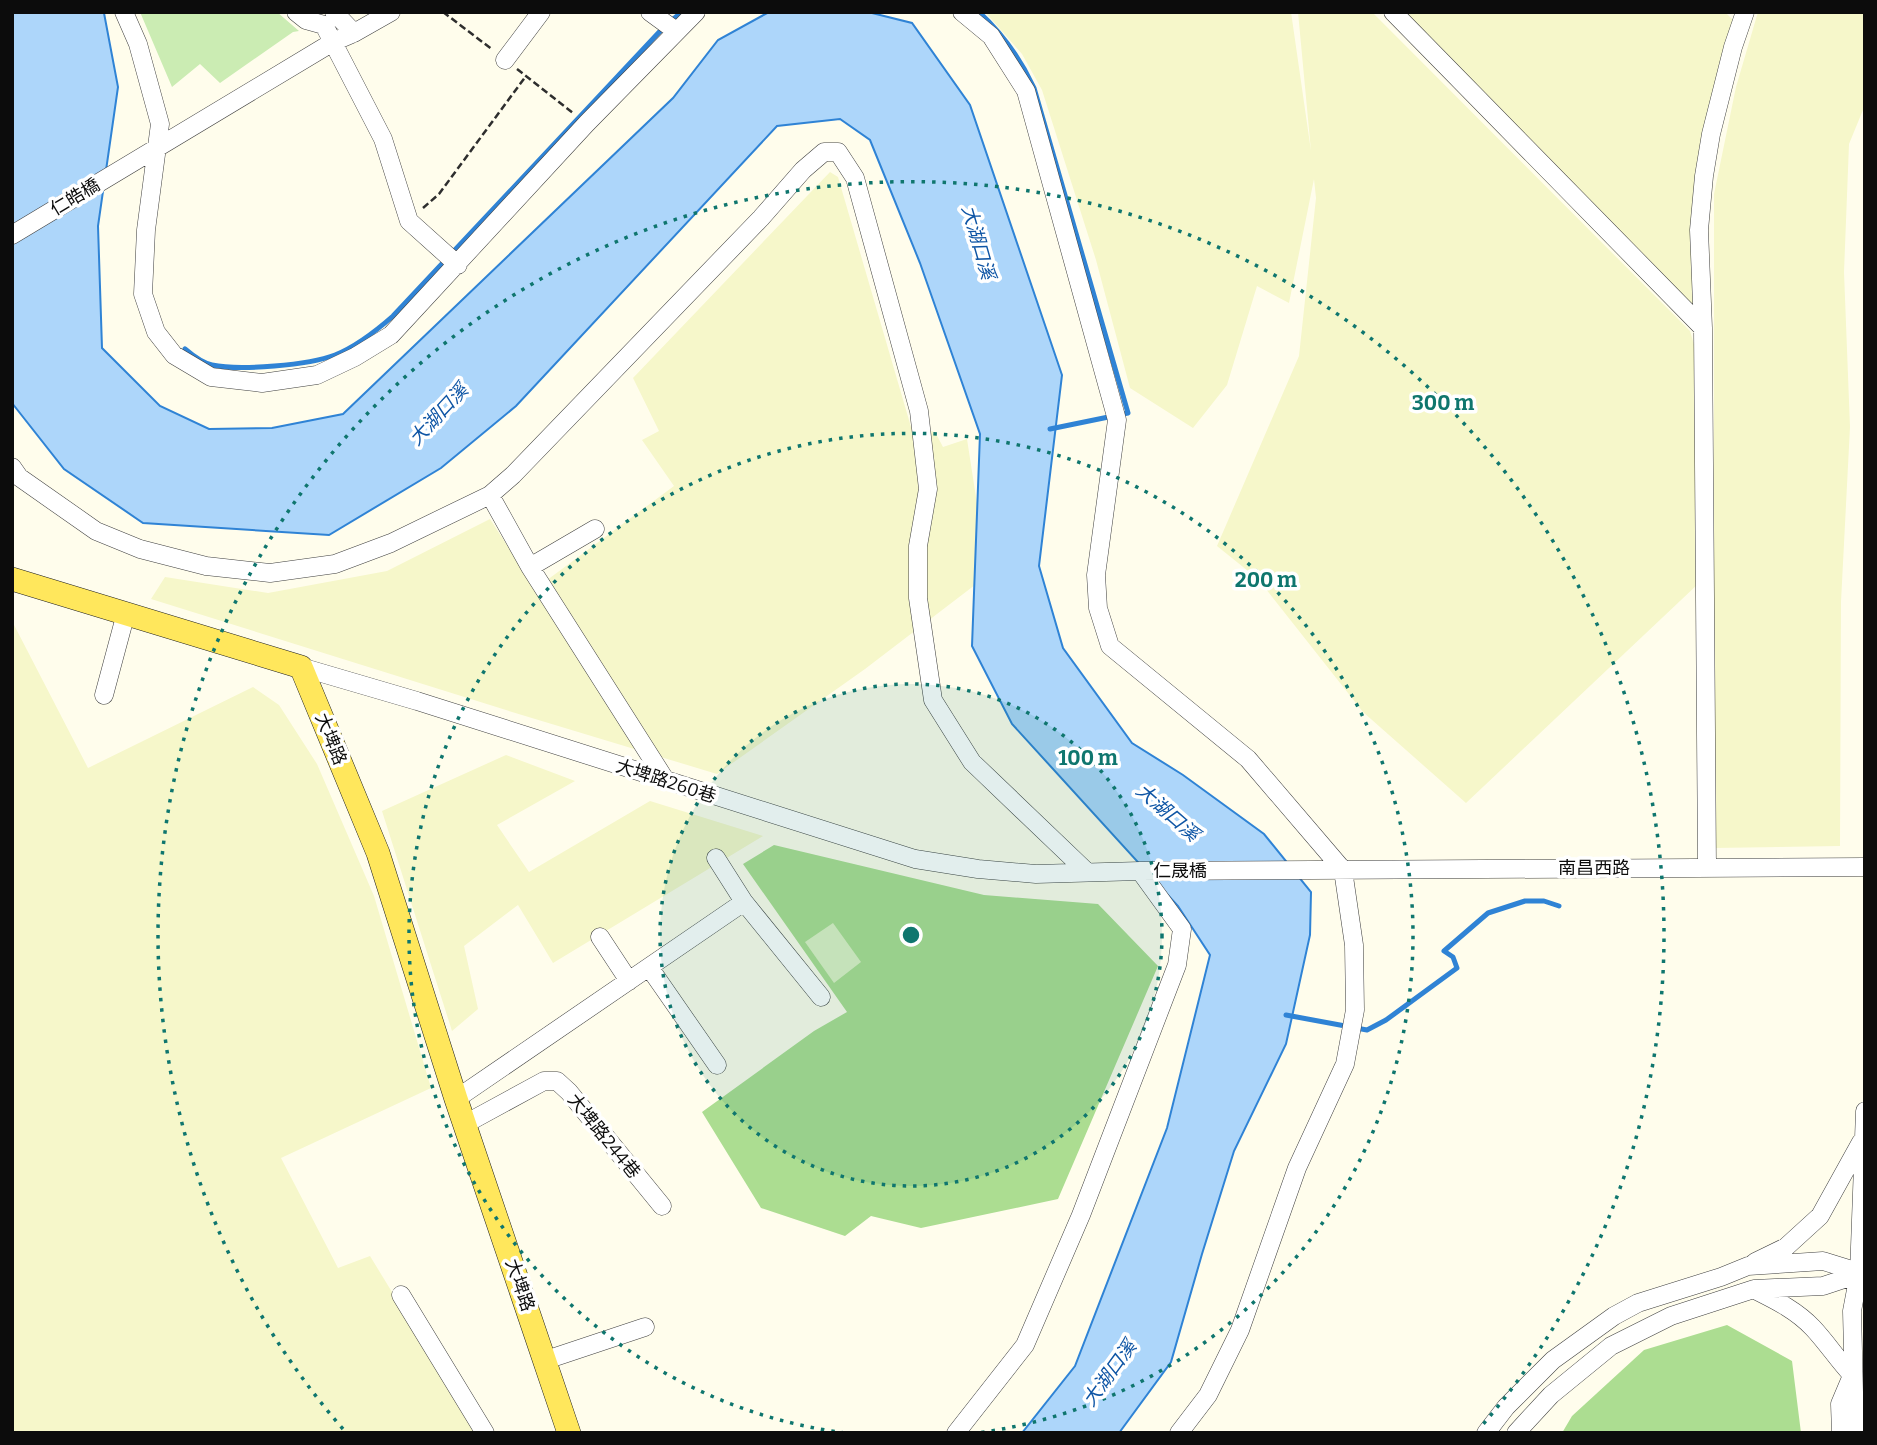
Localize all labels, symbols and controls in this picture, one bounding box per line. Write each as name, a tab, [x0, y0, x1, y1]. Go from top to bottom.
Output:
street label: 仁皓橋	[46, 174, 104, 220]
water label: 大湖口溪	[957, 202, 1001, 285]
water label: 大湖口溪	[404, 377, 475, 450]
text: 300 m	[1412, 390, 1474, 416]
text: 200 m	[1235, 567, 1297, 593]
street label: 大埤路	[311, 710, 351, 768]
text: 100 m	[1058, 745, 1118, 771]
street label: 大埤路260巷	[613, 754, 719, 808]
water label: 大湖口溪	[1131, 779, 1206, 848]
street label: 南昌西路	[1558, 857, 1630, 879]
street label: 仁晟橋	[1153, 860, 1207, 882]
centre of rings	[899, 923, 923, 947]
street label: 大埤路244巷	[563, 1089, 645, 1183]
street label: 大埤路	[501, 1256, 539, 1314]
water label: 大湖口溪	[1078, 1333, 1143, 1411]

